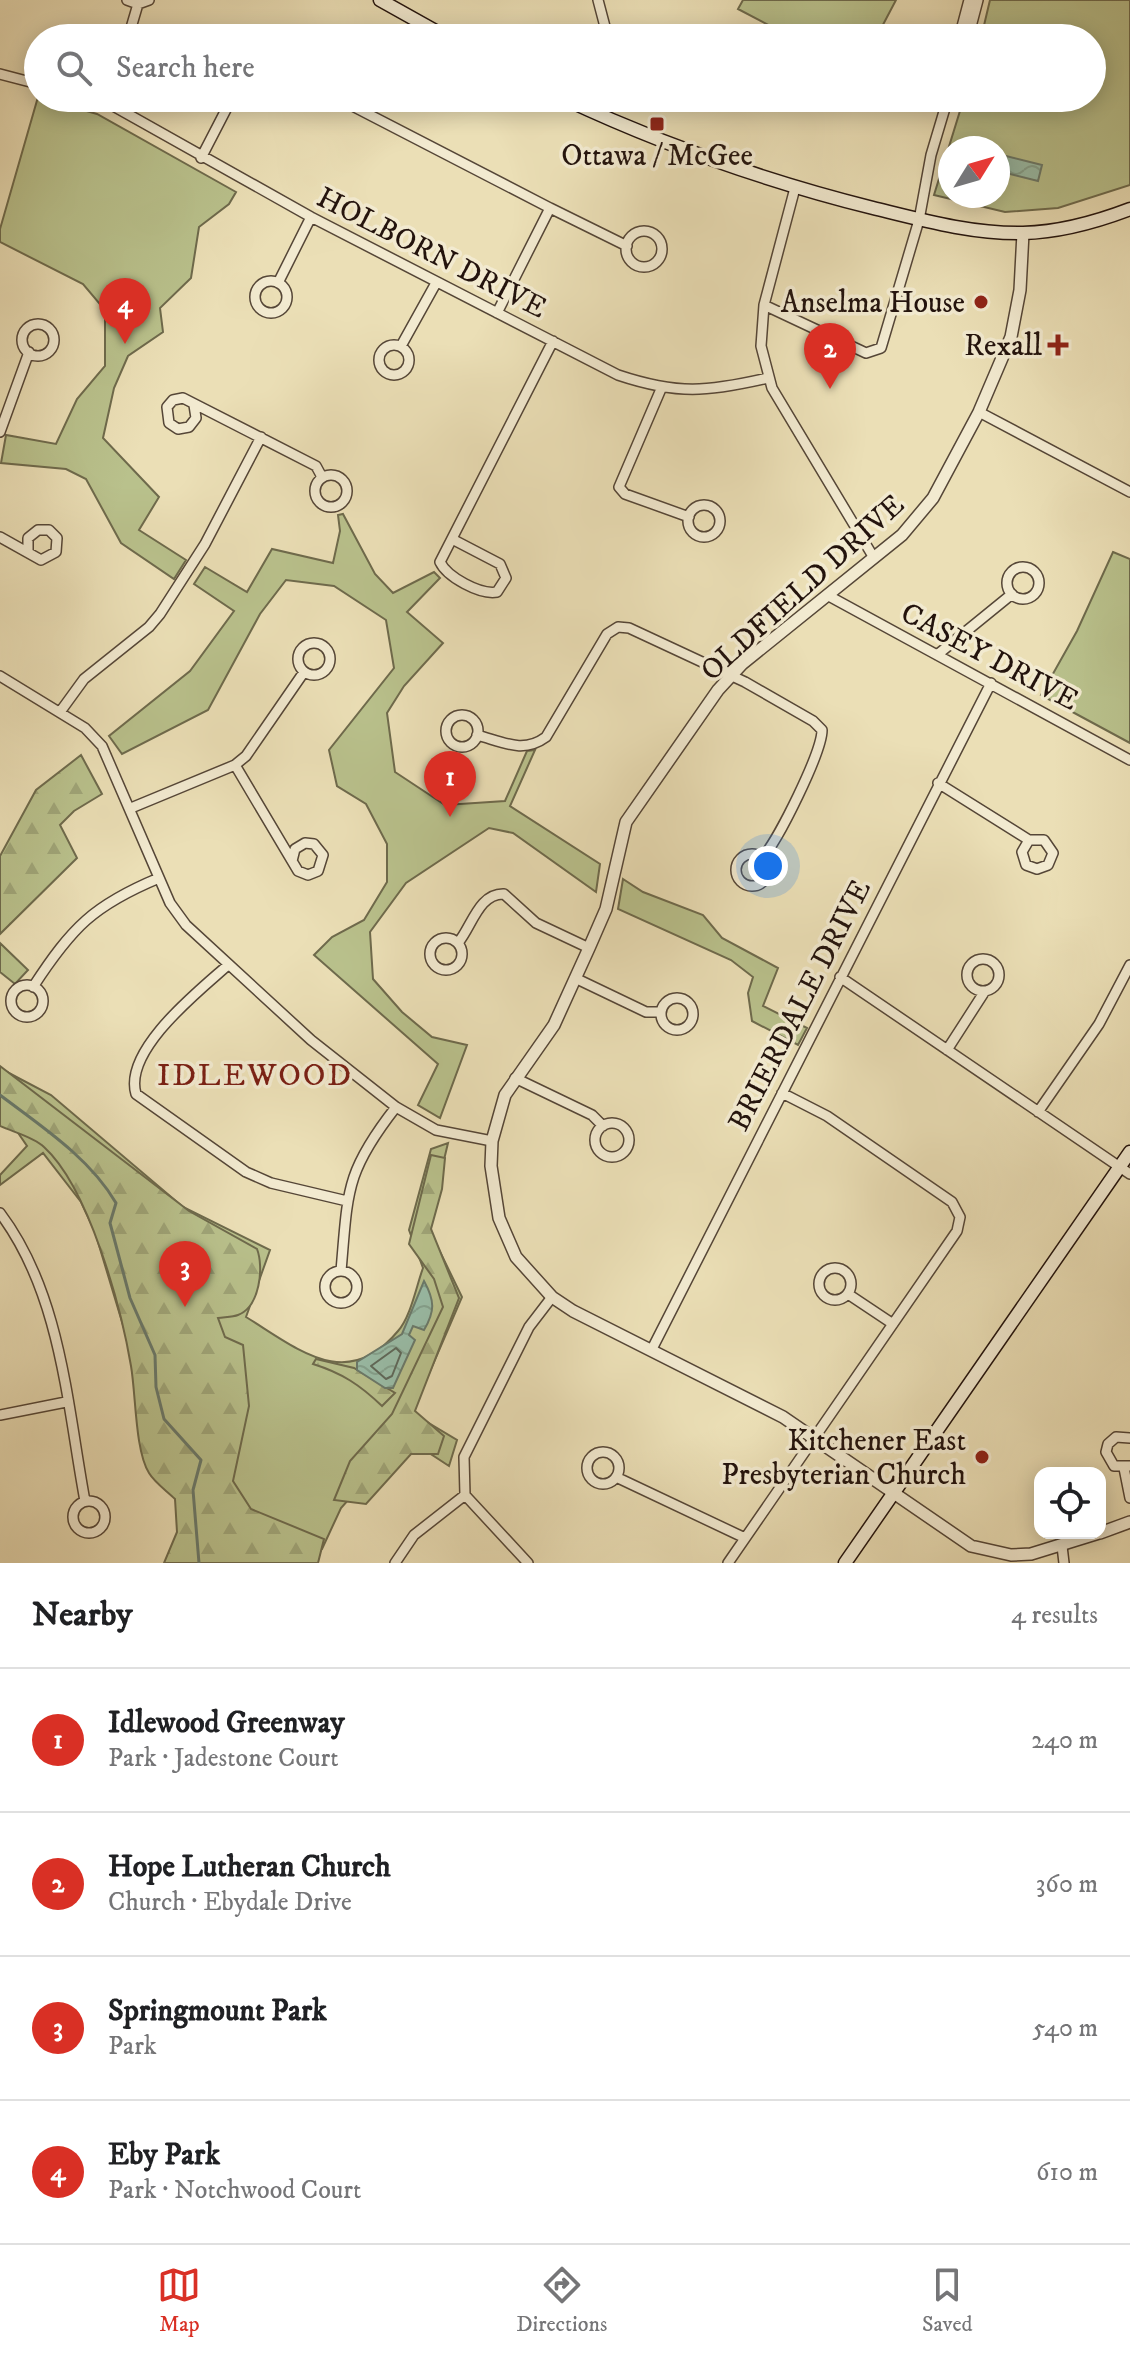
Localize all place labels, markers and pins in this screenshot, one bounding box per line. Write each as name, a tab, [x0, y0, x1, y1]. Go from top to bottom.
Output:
marker: Ottawa / McGee	[648, 115, 666, 133]
place label: Ottawa / McGee	[561, 138, 753, 175]
pin: 4	[99, 278, 151, 344]
place label: Anselma House	[781, 285, 965, 322]
marker: Anselma House	[972, 293, 990, 311]
pin: 2	[804, 323, 856, 389]
place label: Rexall	[964, 328, 1042, 365]
marker: Rexall	[1049, 336, 1067, 354]
pin: 1	[424, 751, 476, 817]
pin: 3	[159, 1241, 211, 1307]
place label: Kitchener East Presbyterian Church	[721, 1423, 966, 1494]
marker: Kitchener East Presbyterian Church	[973, 1448, 991, 1466]

